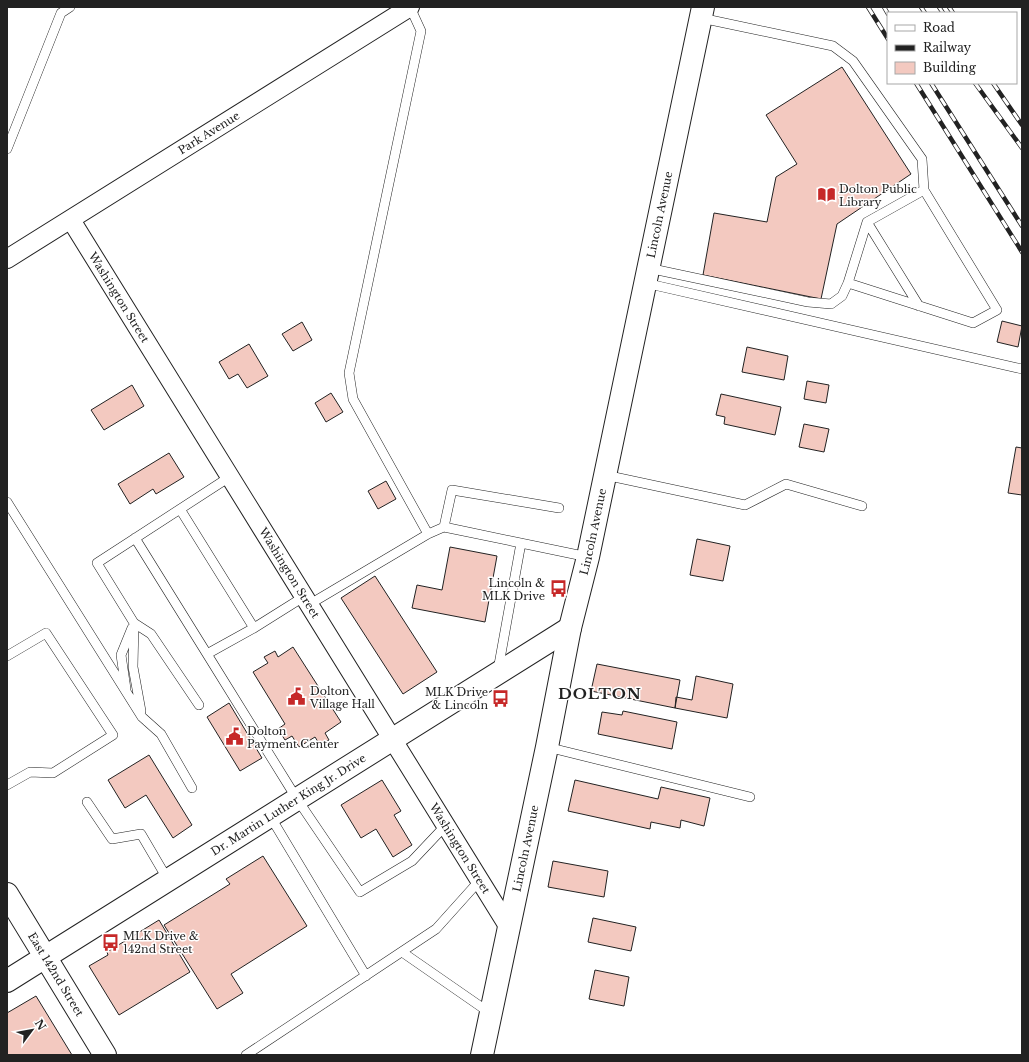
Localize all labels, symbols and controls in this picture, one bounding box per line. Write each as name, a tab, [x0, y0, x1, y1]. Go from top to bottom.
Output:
legend	[887, 12, 1017, 84]
text: Road	[923, 20, 955, 35]
text: Railway	[923, 40, 972, 55]
text: Building	[923, 60, 977, 75]
street label: Park Avenue	[175, 108, 242, 157]
street label: Lincoln Avenue	[644, 170, 675, 259]
place label: Dolton Public Library	[839, 182, 917, 209]
library icon: Dolton Public Library	[816, 185, 836, 205]
street label: Washington Street	[85, 249, 153, 346]
street label: Lincoln Avenue	[577, 487, 609, 577]
street label: Washington Street	[256, 524, 323, 621]
place label: Lincoln & MLK Drive	[482, 576, 545, 603]
bus stop icon: Lincoln & MLK Drive	[548, 579, 568, 599]
place label: Dolton Village Hall	[309, 684, 375, 711]
district label: DOLTON	[558, 684, 642, 703]
place label: MLK Drive & Lincoln	[425, 685, 488, 712]
public building icon: Dolton Village Hall	[287, 687, 307, 707]
bus stop icon: MLK Drive & Lincoln	[491, 688, 511, 708]
place label: Dolton Payment Center	[247, 724, 339, 751]
public building icon: Dolton Payment Center	[224, 727, 244, 747]
street label: Dr. Martin Luther King Jr. Drive	[208, 751, 368, 858]
street label: Washington Street	[426, 800, 494, 897]
street label: Lincoln Avenue	[510, 804, 542, 893]
place label: MLK Drive & 142nd Street	[123, 929, 199, 956]
street label: East 142nd Street	[25, 930, 87, 1020]
bus stop icon: MLK Drive & 142nd Street	[100, 932, 120, 952]
north arrow	[12, 1010, 52, 1050]
text: N	[32, 1017, 50, 1033]

